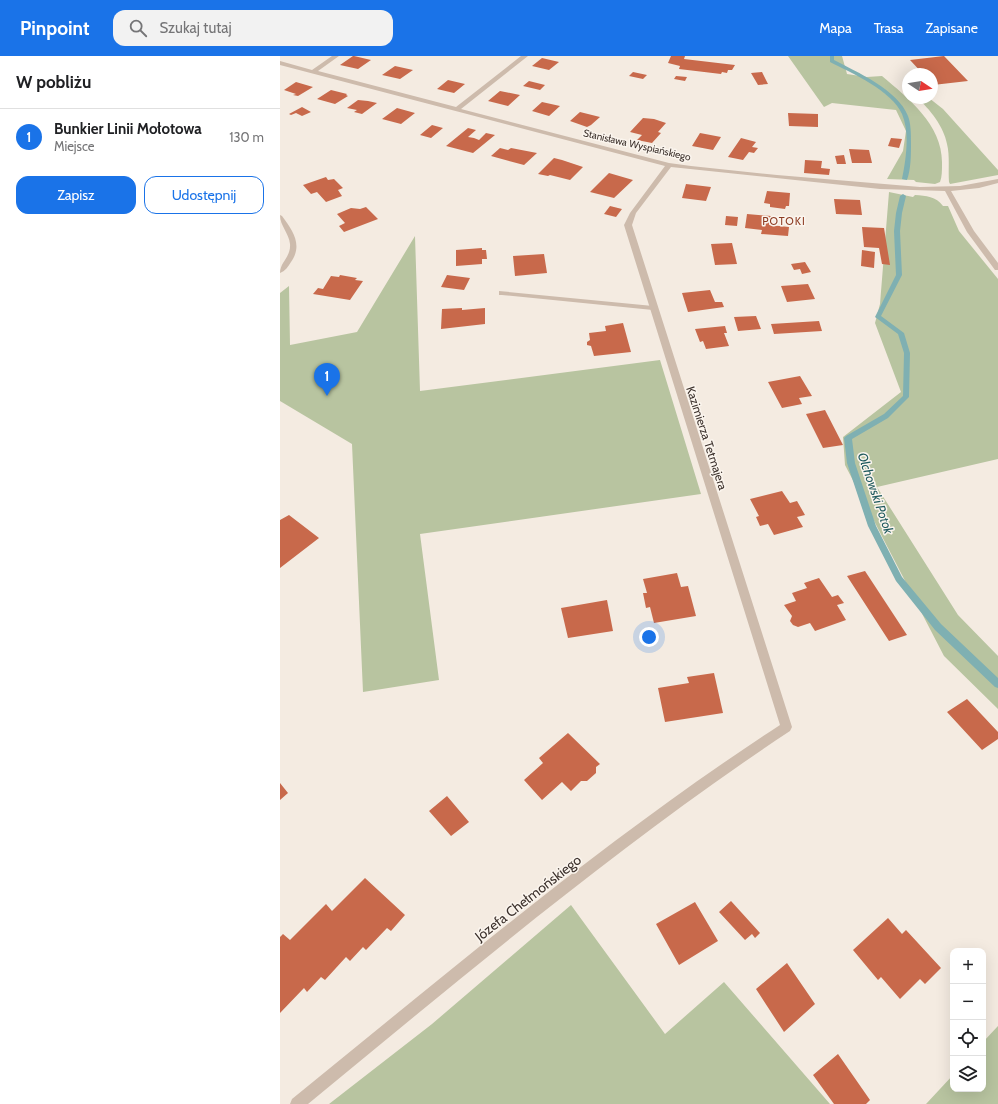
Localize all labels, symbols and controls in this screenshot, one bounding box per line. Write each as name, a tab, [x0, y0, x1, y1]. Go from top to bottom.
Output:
search box	[113, 10, 393, 46]
text: Pinpoint	[20, 17, 89, 40]
icon: search	[127, 17, 149, 39]
text: Szukaj tutaj	[159, 19, 232, 37]
text: Mapa	[819, 19, 852, 37]
text: Trasa	[874, 19, 903, 37]
text: Zapisane	[925, 19, 978, 37]
north arrow	[902, 68, 938, 104]
text: W pobliżu	[16, 72, 91, 92]
text: Bunkier Linii Mołotowa	[54, 120, 202, 138]
street label: Stanisława Wyspiańskiego	[582, 126, 693, 164]
text: 1	[27, 129, 31, 145]
text: 130 m	[229, 129, 264, 145]
text: Miejsce	[54, 138, 94, 154]
button: Zapisz	[16, 176, 136, 214]
button: Udostępnij	[144, 176, 264, 214]
district label: POTOKI	[762, 214, 806, 228]
pin: 1	[314, 363, 340, 396]
street label: Kazimierza Tetmajera	[683, 384, 731, 492]
water label: Olchowski Potok	[855, 450, 898, 536]
your location	[639, 627, 659, 647]
street label: Józefa Chełmońskiego	[470, 851, 585, 946]
map controls	[950, 948, 986, 1092]
button: +	[950, 948, 986, 984]
button: −	[950, 984, 986, 1020]
button: locate	[950, 1020, 986, 1056]
button: layers	[950, 1056, 986, 1092]

